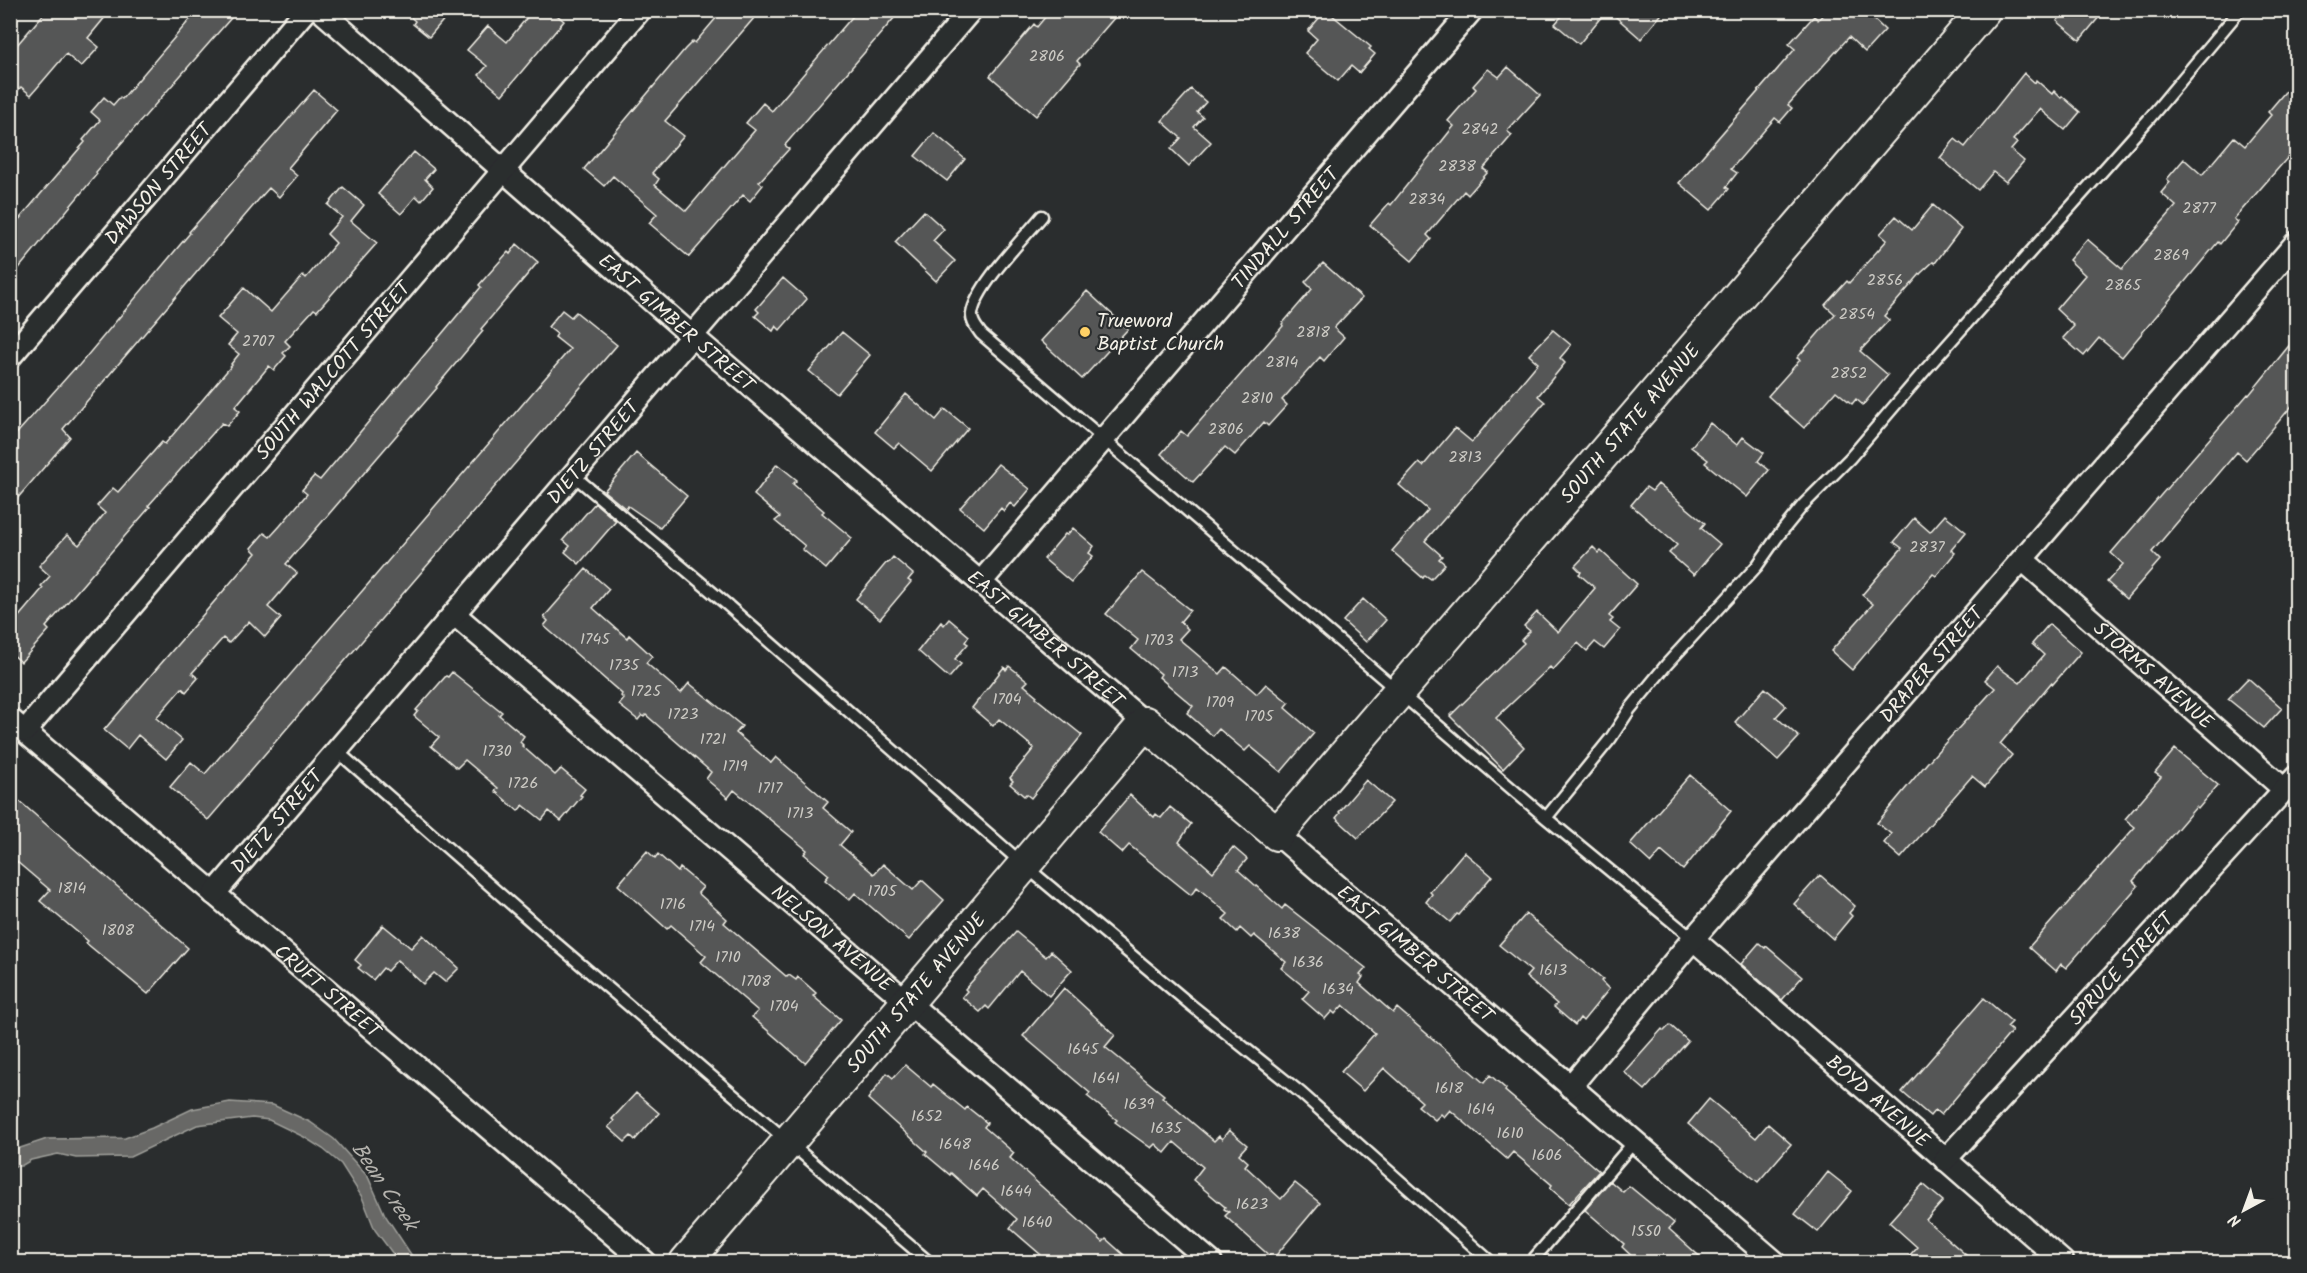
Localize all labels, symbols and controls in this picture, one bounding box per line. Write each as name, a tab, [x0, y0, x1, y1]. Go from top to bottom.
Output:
house number: 2806	[1029, 44, 1065, 69]
street label: DAWSON STREET	[98, 115, 223, 253]
house number: 2842	[1461, 117, 1499, 142]
house number: 2838	[1438, 154, 1476, 179]
street label: TINDALL STREET	[1225, 159, 1350, 298]
house number: 2834	[1409, 187, 1446, 212]
house number: 2877	[2182, 196, 2216, 221]
house number: 2869	[2153, 243, 2189, 268]
street label: EAST GIMBER STREET	[590, 246, 763, 402]
house number: 2856	[1867, 268, 1903, 293]
street label: SOUTH WALCOTT STREET	[248, 273, 421, 468]
house number: 2865	[2105, 273, 2143, 298]
house number: 2854	[1839, 302, 1875, 327]
place label: Trueword Baptist Church	[1097, 306, 1224, 361]
house number: 2818	[1296, 320, 1330, 345]
marker: Trueword Baptist Church	[1078, 325, 1092, 339]
house number: 2707	[242, 329, 275, 354]
street label: SOUTH STATE AVENUE	[1553, 336, 1710, 512]
house number: 2814	[1266, 350, 1299, 375]
house number: 2852	[1831, 361, 1867, 386]
house number: 2810	[1241, 386, 1273, 411]
street label: DIETZ STREET	[540, 392, 650, 513]
house number: 2806	[1208, 417, 1244, 442]
house number: 2813	[1448, 445, 1482, 470]
house number: 2837	[1909, 535, 1945, 560]
street label: EAST GIMBER STREET	[959, 563, 1132, 718]
street label: DRAPER STREET	[1873, 598, 1994, 731]
street label: STORMS AVENUE	[2085, 614, 2221, 739]
house number: 1745	[580, 627, 611, 652]
house number: 1703	[1144, 628, 1174, 653]
house number: 1735	[609, 653, 640, 678]
house number: 1713	[1172, 660, 1198, 685]
house number: 1725	[631, 679, 663, 704]
house number: 1704	[992, 687, 1022, 712]
house number: 1709	[1206, 690, 1234, 715]
house number: 1723	[668, 702, 698, 727]
house number: 1705	[1245, 704, 1275, 729]
house number: 1721	[700, 727, 726, 752]
house number: 1730	[482, 739, 512, 764]
house number: 1719	[722, 754, 748, 779]
street label: DIETZ STREET	[224, 761, 334, 882]
house number: 1726	[508, 771, 538, 796]
house number: 1717	[758, 776, 783, 801]
house number: 1713	[787, 801, 813, 826]
house number: 1814	[58, 876, 86, 901]
street label: NELSON AVENUE	[763, 878, 900, 1002]
street label: EAST GIMBER STREET	[1329, 878, 1502, 1033]
house number: 1705	[868, 879, 898, 904]
house number: 1716	[660, 892, 686, 917]
street label: SPRUCE STREET	[2062, 904, 2184, 1034]
street label: SOUTH STATE AVENUE	[839, 905, 996, 1081]
house number: 1714	[689, 914, 715, 939]
house number: 1808	[102, 918, 135, 943]
house number: 1638	[1268, 921, 1301, 946]
street label: CRUFT STREET	[266, 937, 389, 1049]
house number: 1710	[715, 945, 741, 970]
house number: 1636	[1292, 950, 1324, 975]
house number: 1613	[1539, 958, 1567, 983]
house number: 1708	[741, 969, 771, 994]
house number: 1634	[1322, 977, 1354, 1002]
house number: 1704	[769, 994, 799, 1019]
house number: 1645	[1067, 1037, 1100, 1062]
street label: BOYD AVENUE	[1818, 1048, 1937, 1158]
house number: 1641	[1092, 1066, 1120, 1091]
house number: 1618	[1435, 1076, 1464, 1101]
house number: 1639	[1124, 1092, 1155, 1117]
house number: 1614	[1467, 1097, 1495, 1122]
house number: 1652	[911, 1104, 943, 1129]
house number: 1635	[1150, 1116, 1183, 1141]
house number: 1610	[1497, 1121, 1523, 1146]
house number: 1648	[939, 1132, 972, 1157]
water label: Bean Creek	[342, 1136, 427, 1240]
house number: 1606	[1532, 1143, 1562, 1168]
house number: 1646	[968, 1153, 1000, 1178]
house number: 1644	[1000, 1179, 1032, 1204]
north arrow	[2214, 1180, 2274, 1240]
house number: 1623	[1236, 1192, 1268, 1217]
text: N	[2223, 1207, 2247, 1233]
house number: 1640	[1022, 1210, 1052, 1235]
house number: 1550	[1631, 1219, 1661, 1244]

